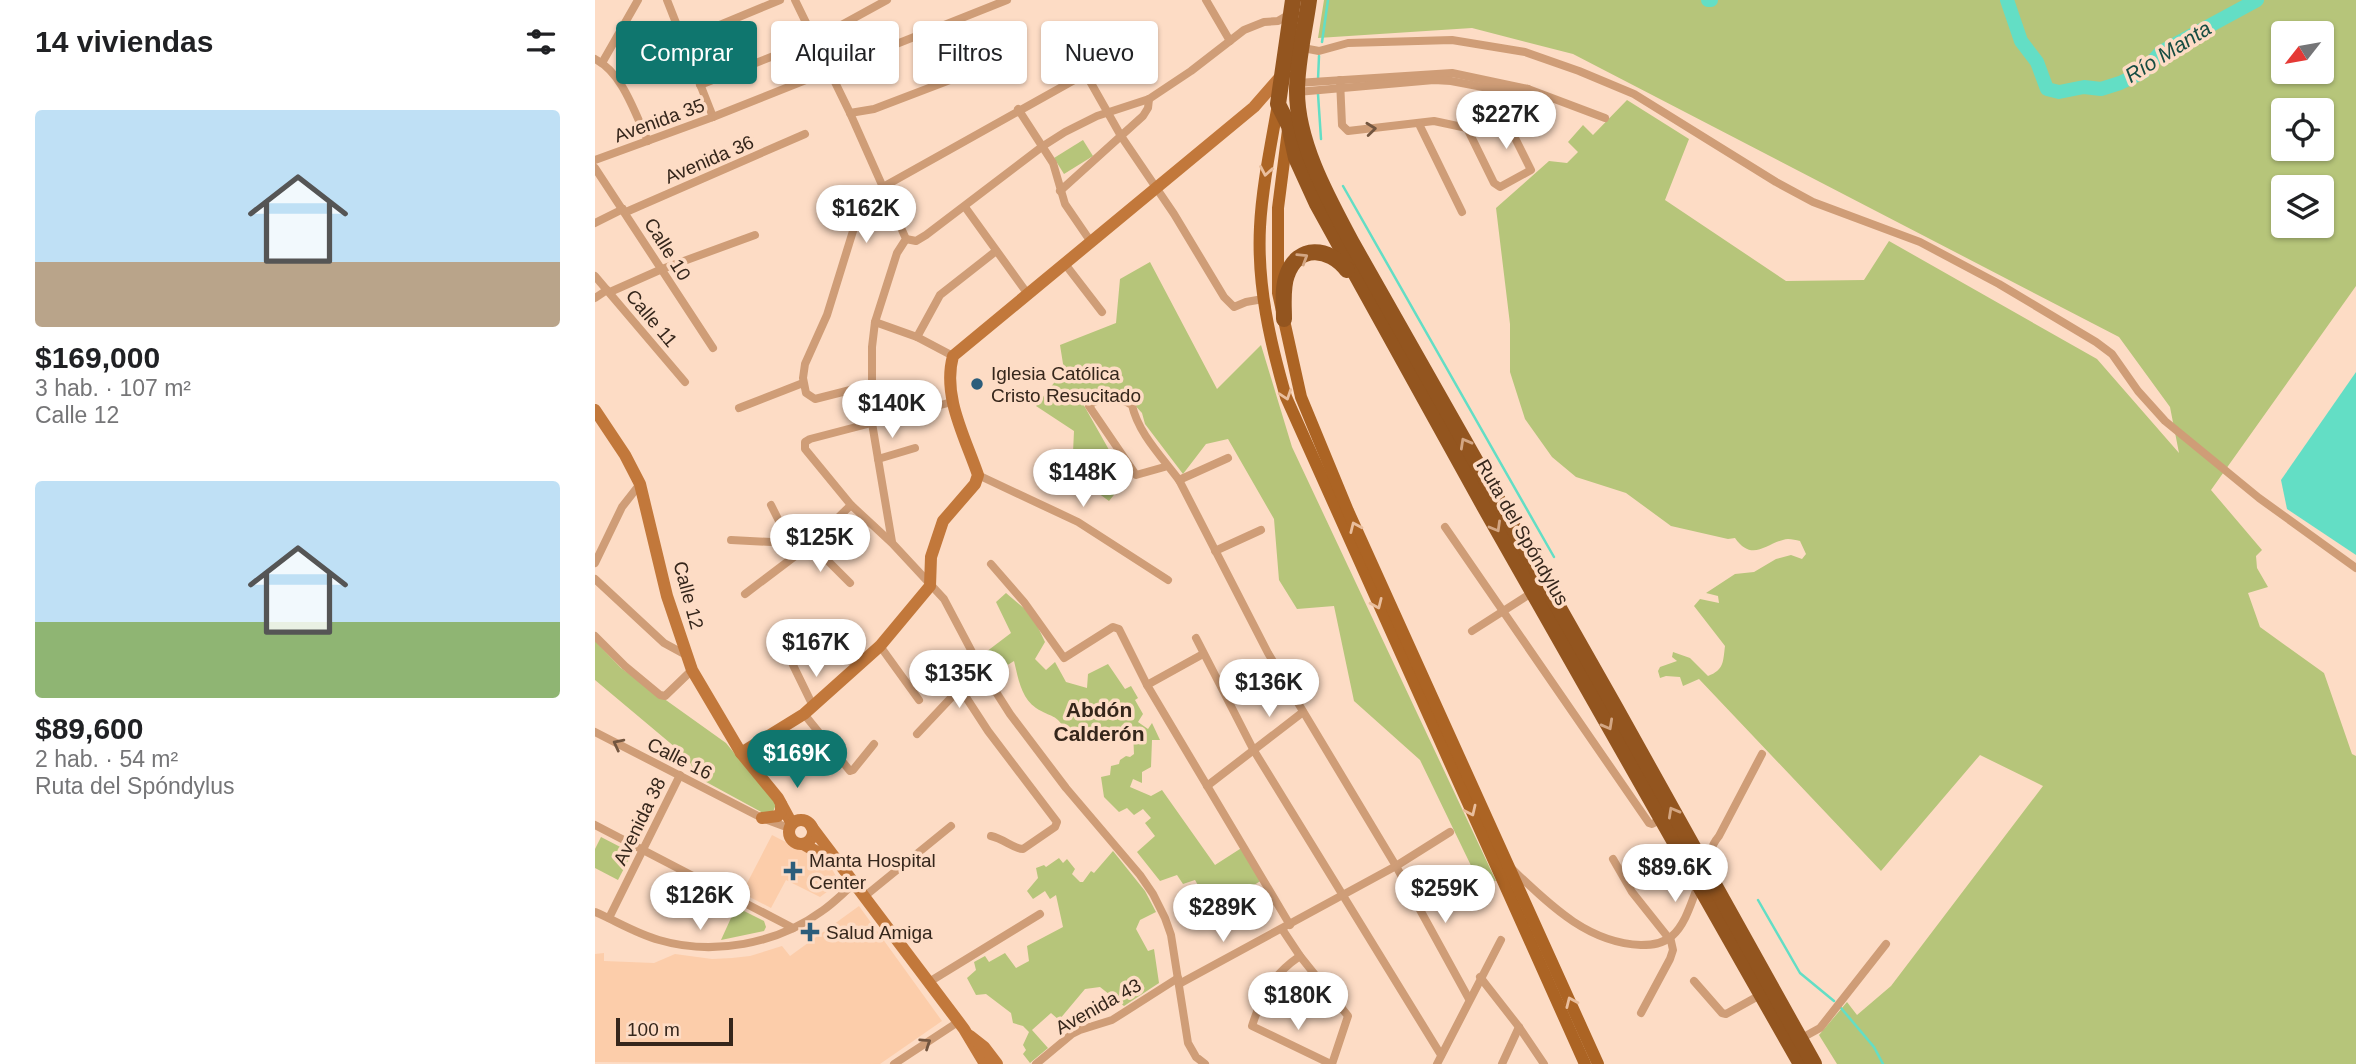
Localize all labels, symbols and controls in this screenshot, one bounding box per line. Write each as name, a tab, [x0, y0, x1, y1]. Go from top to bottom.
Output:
water label: Río Manta	[2121, 16, 2215, 87]
chip: Comprar	[616, 21, 757, 84]
chip: Alquilar	[771, 21, 899, 84]
chip: Filtros	[913, 21, 1027, 84]
chip: Nuevo	[1041, 21, 1158, 84]
north arrow	[2271, 21, 2335, 84]
map controls	[2271, 21, 2334, 238]
icon: filters	[522, 23, 560, 61]
text: 14 viviendas	[35, 25, 213, 58]
pin: $227K	[1457, 92, 1555, 151]
street label: Avenida 35	[611, 94, 707, 147]
button: locate	[2271, 98, 2334, 161]
text: $227K	[1472, 101, 1540, 127]
one-way arrow	[1365, 121, 1377, 136]
street label: Avenida 36	[661, 131, 757, 188]
icon: home	[235, 156, 361, 282]
one-way arrow	[1259, 165, 1274, 177]
button: layers	[2271, 175, 2334, 238]
pin: $162K	[817, 186, 915, 245]
text: $162K	[832, 195, 900, 221]
street label: Calle 10	[640, 214, 695, 284]
one-way arrow	[1295, 253, 1308, 266]
street label: Calle 11	[622, 285, 682, 351]
text: $169,000	[35, 341, 160, 374]
place label: Iglesia Católica Cristo Resucitado	[991, 363, 1141, 406]
text: 3 hab. · 107 m²	[35, 375, 191, 401]
marker: Iglesia Católica Cristo Resucitado	[969, 376, 985, 392]
pin: $140K	[843, 380, 941, 440]
one-way arrow	[1278, 389, 1292, 401]
text: $140K	[858, 390, 926, 416]
text: Calle 12	[35, 402, 119, 428]
one-way arrow	[1460, 438, 1473, 451]
pin: $148K	[1034, 449, 1132, 509]
street label: Ruta del Spóndylus	[1472, 456, 1573, 609]
text: $148K	[1049, 459, 1117, 485]
pin: $125K	[771, 514, 869, 574]
one-way arrow	[1488, 520, 1501, 532]
one-way arrow	[1349, 522, 1363, 534]
text: $125K	[786, 524, 854, 550]
icon: home	[235, 527, 361, 653]
street label: Calle 12	[669, 559, 708, 632]
one-way arrow	[1369, 597, 1383, 609]
pin: $167K	[767, 620, 865, 679]
text: $167K	[782, 629, 850, 655]
pin: $135K	[910, 650, 1008, 710]
text: $135K	[925, 660, 993, 686]
pin: $136K	[1220, 660, 1318, 719]
text: $136K	[1235, 669, 1303, 695]
district label: Abdón Calderón	[1053, 698, 1145, 745]
text: $89,600	[35, 712, 143, 745]
one-way arrow	[1600, 718, 1613, 731]
pin: $169K	[748, 730, 846, 790]
street label: Calle 16	[644, 733, 716, 784]
one-way arrow	[613, 739, 625, 753]
text: $169K	[763, 740, 831, 766]
text: 2 hab. · 54 m²	[35, 746, 178, 772]
text: Ruta del Spóndylus	[35, 773, 234, 799]
street label: Avenida 38	[609, 774, 670, 868]
one-way arrow	[1463, 804, 1477, 816]
one-way arrow	[1668, 807, 1681, 819]
pin: $89.6K	[1618, 844, 1732, 904]
place label: Manta Hospital Center	[809, 850, 936, 893]
text: $89.6K	[1638, 854, 1712, 880]
marker: Manta Hospital Center	[783, 861, 803, 881]
pin: $259K	[1396, 866, 1494, 925]
pin: $126K	[651, 872, 749, 932]
text: $259K	[1411, 875, 1479, 901]
text: $126K	[666, 882, 734, 908]
pin: $289K	[1174, 884, 1272, 944]
text: $289K	[1189, 894, 1257, 920]
marker: Salud Amiga	[800, 922, 820, 942]
place label: Salud Amiga	[826, 922, 933, 943]
pin: $180K	[1249, 972, 1347, 1032]
street label: Avenida 43	[1052, 974, 1145, 1039]
text: $180K	[1264, 982, 1332, 1008]
one-way arrow	[1565, 996, 1579, 1009]
scale bar	[616, 1015, 733, 1047]
text: 100 m	[627, 1019, 680, 1040]
one-way arrow	[918, 1038, 931, 1051]

